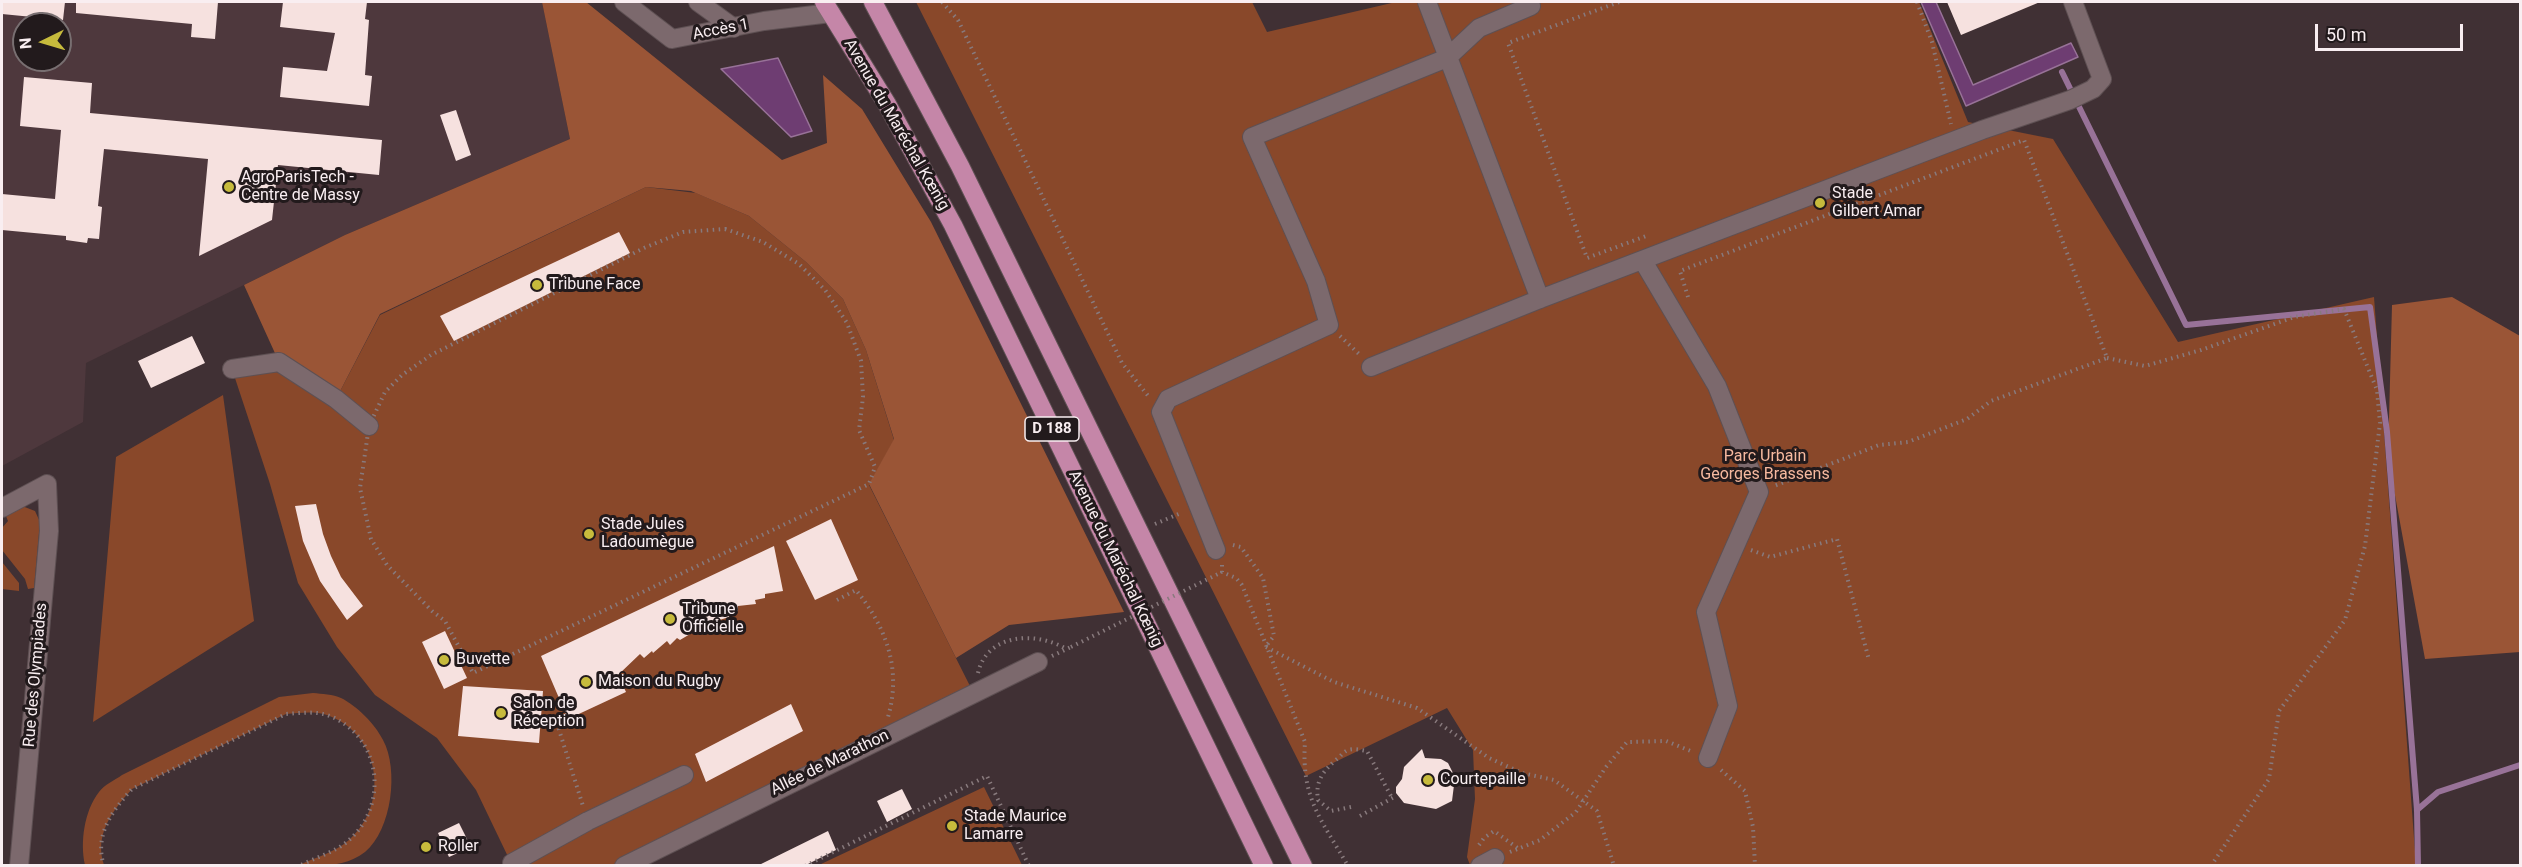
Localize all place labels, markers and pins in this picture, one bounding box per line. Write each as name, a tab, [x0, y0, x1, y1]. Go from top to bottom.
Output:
place label: AgroParisTech - Centre de Massy	[241, 168, 360, 206]
marker: AgroParisTech - Centre de Massy	[222, 180, 236, 194]
place label: Stade Gilbert Amar	[1832, 184, 1922, 222]
marker: Stade Gilbert Amar	[1813, 196, 1827, 210]
place label: Tribune Face	[549, 275, 641, 295]
marker: Tribune Face	[530, 278, 544, 292]
place label: Stade Jules Ladoumègue	[601, 515, 694, 553]
marker: Stade Jules Ladoumègue	[582, 527, 596, 541]
place label: Tribune Officielle	[682, 600, 744, 638]
marker: Tribune Officielle	[663, 612, 677, 626]
place label: Buvette	[456, 650, 510, 670]
marker: Buvette	[437, 653, 451, 667]
place label: Maison du Rugby	[598, 672, 721, 692]
marker: Maison du Rugby	[579, 675, 593, 689]
place label: Salon de Réception	[513, 694, 584, 732]
marker: Salon de Réception	[494, 706, 508, 720]
place label: Courtepaille	[1440, 770, 1526, 790]
marker: Courtepaille	[1421, 773, 1435, 787]
place label: Stade Maurice Lamarre	[964, 807, 1067, 845]
marker: Stade Maurice Lamarre	[945, 819, 959, 833]
place label: Roller	[438, 837, 479, 857]
marker: Roller	[419, 840, 433, 854]

